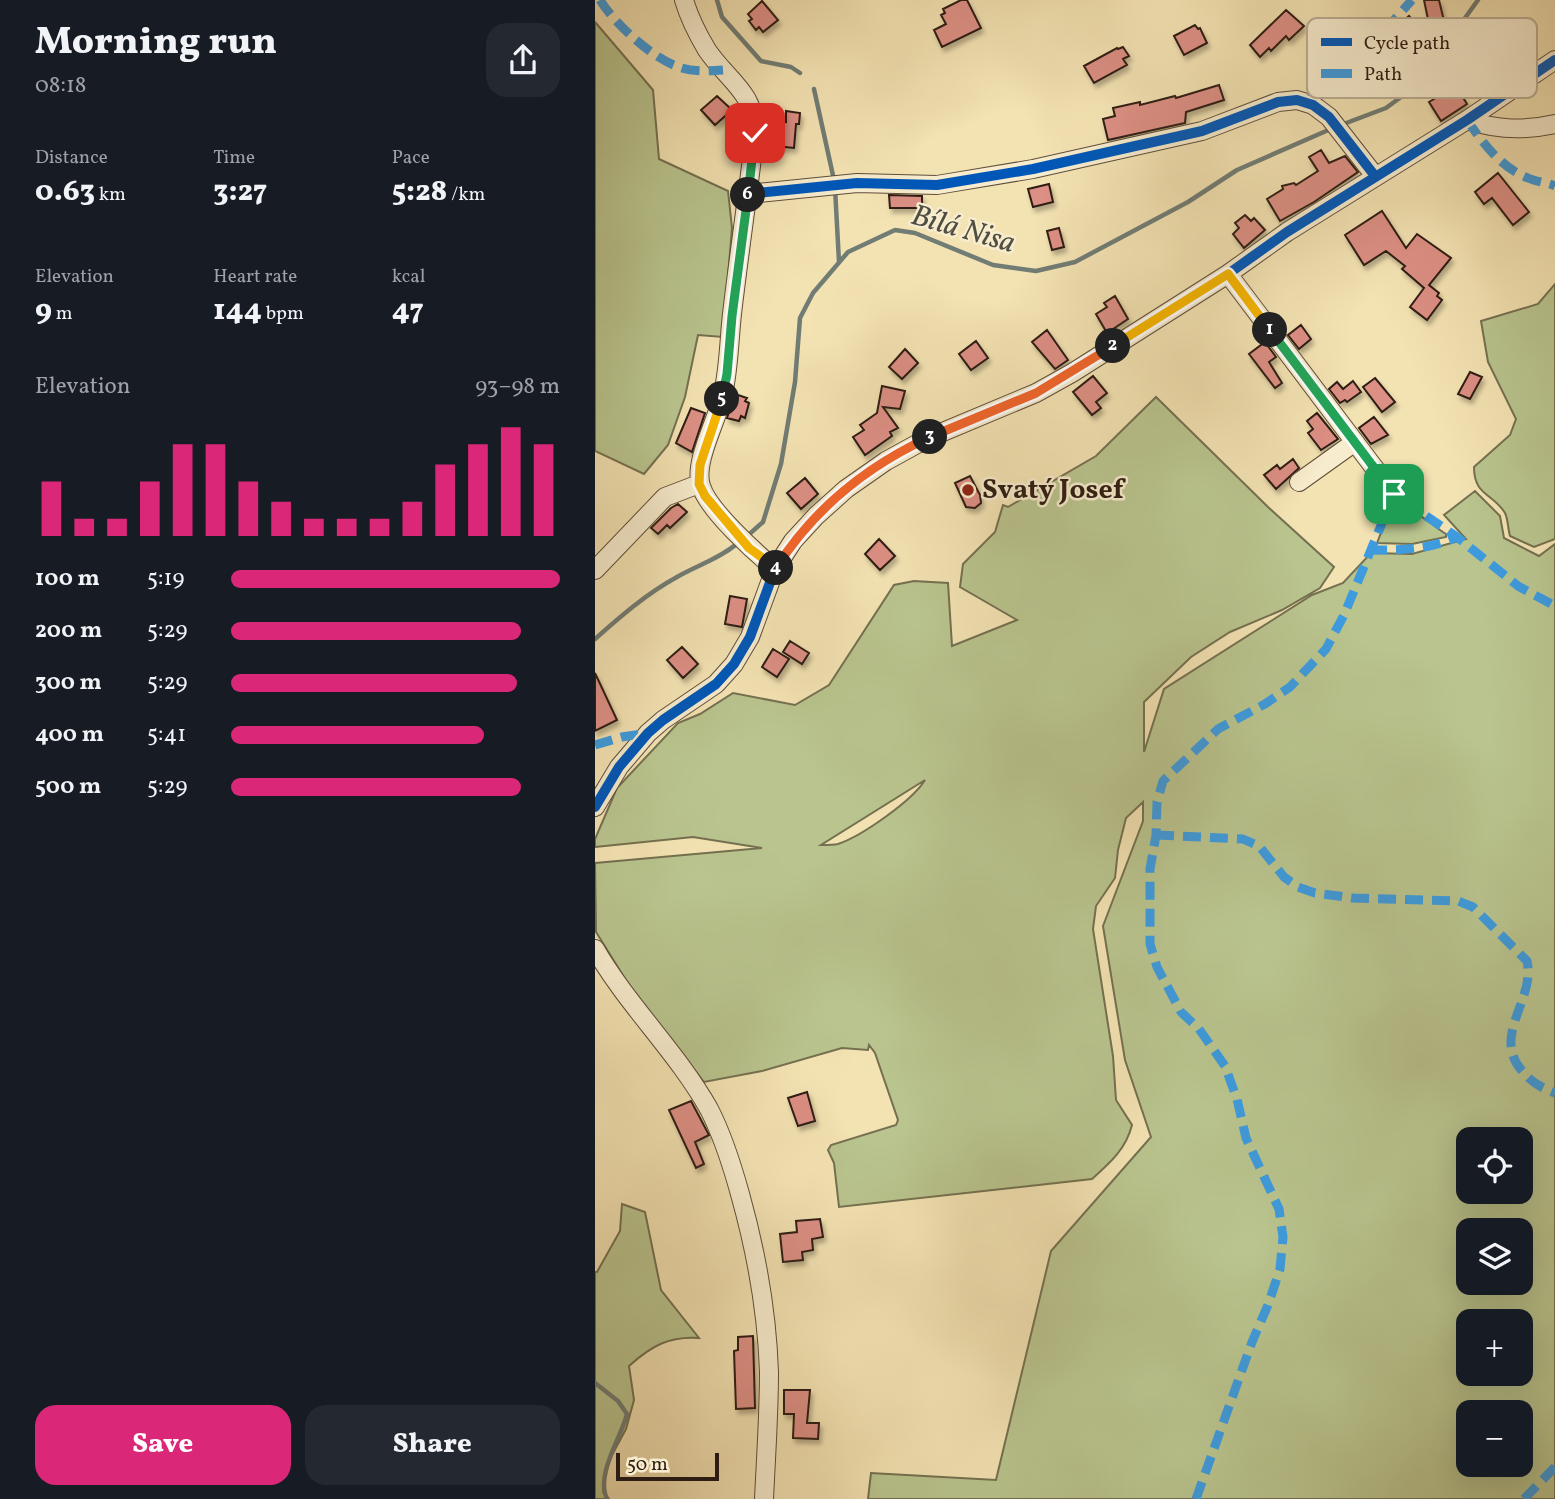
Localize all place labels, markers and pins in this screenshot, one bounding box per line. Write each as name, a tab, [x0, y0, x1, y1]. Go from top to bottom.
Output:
pin	[725, 103, 785, 163]
pin: 6	[731, 178, 765, 212]
pin: 1	[1253, 312, 1287, 348]
pin: 2	[1095, 328, 1131, 364]
pin: 5	[705, 382, 739, 416]
pin: 3	[913, 420, 947, 454]
pin	[1364, 464, 1424, 524]
place label: Svatý Josef	[982, 471, 1126, 510]
marker: Svatý Josef	[960, 482, 976, 498]
pin: 4	[759, 550, 793, 586]

